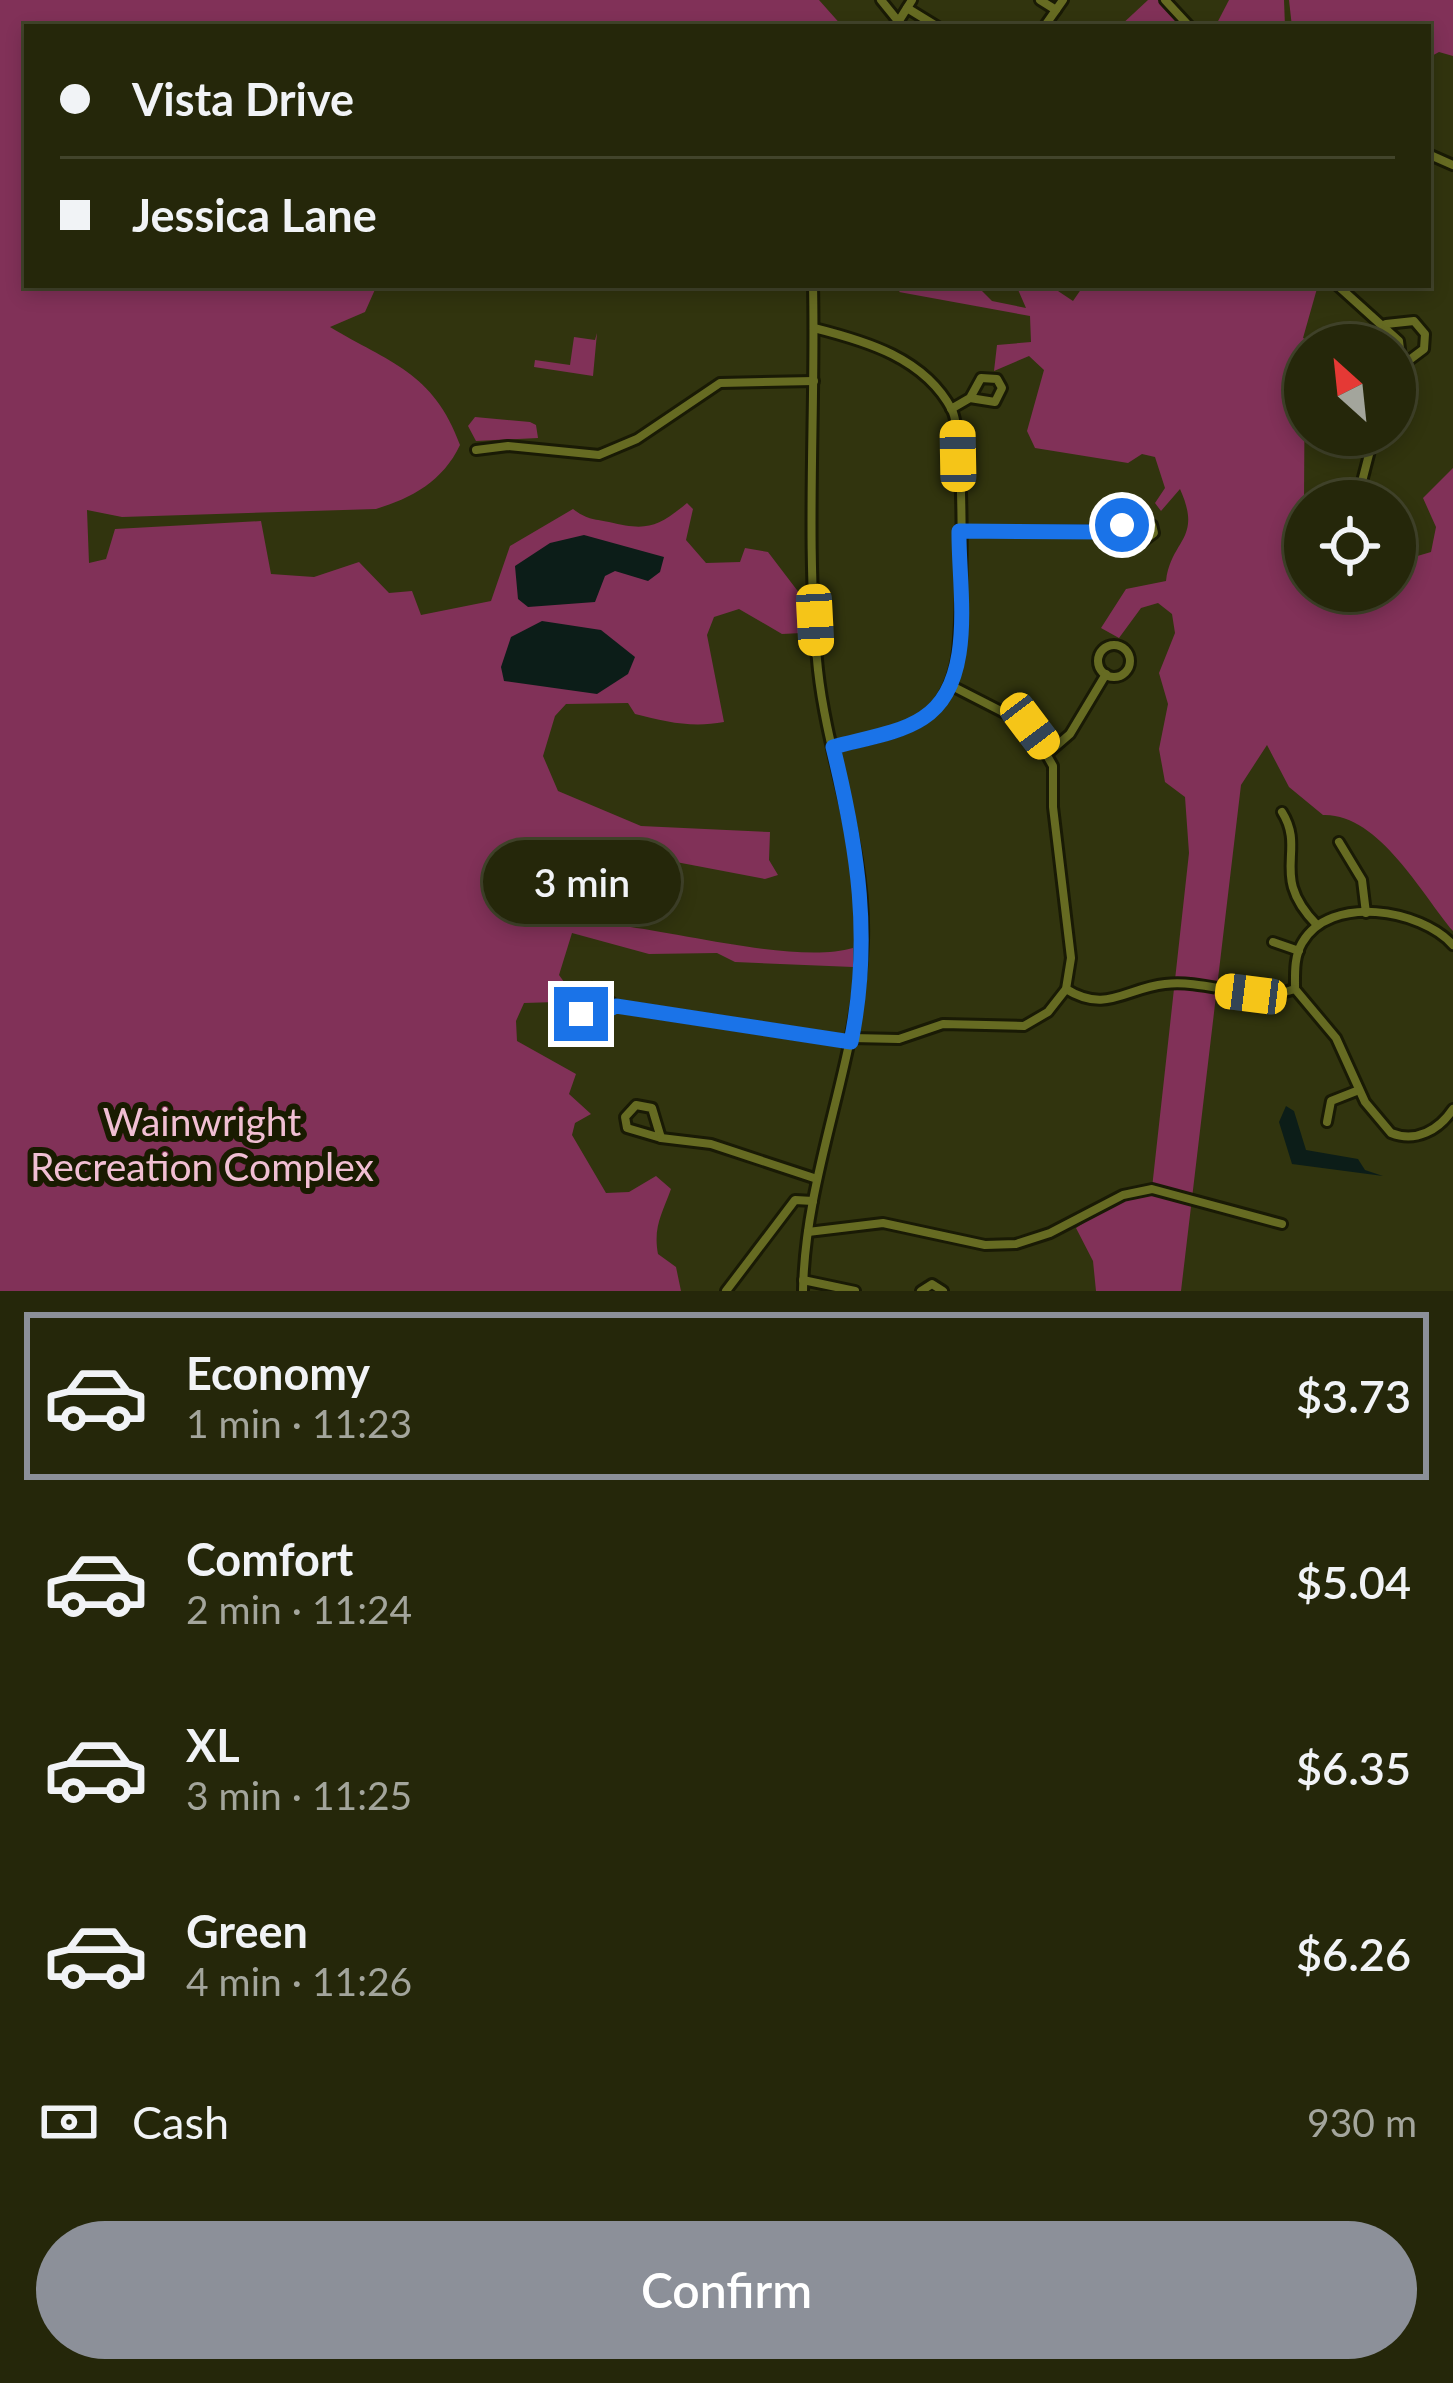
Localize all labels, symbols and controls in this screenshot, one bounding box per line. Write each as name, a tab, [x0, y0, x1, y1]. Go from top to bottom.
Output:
text: Vista Drive	[132, 72, 354, 126]
text: Jessica Lane	[132, 188, 377, 242]
north arrow	[1284, 324, 1416, 456]
map controls	[1284, 324, 1416, 612]
car	[939, 420, 977, 492]
button: locate	[1284, 480, 1416, 612]
route start	[1095, 498, 1149, 552]
car	[795, 583, 835, 657]
car	[994, 686, 1066, 766]
callout: 3 min	[482, 840, 680, 924]
text: 3 min	[534, 859, 630, 905]
car	[1213, 972, 1289, 1016]
route end	[554, 987, 608, 1041]
park label: Wainwright Recreation Complex	[30, 1098, 374, 1189]
icon: car	[42, 1342, 150, 1450]
text: Economy	[186, 1346, 370, 1400]
text: $3.73	[1296, 1369, 1411, 1423]
text: 1 min · 11:23	[186, 1400, 412, 1446]
icon: car	[42, 1528, 150, 1636]
text: Comfort	[186, 1532, 353, 1586]
text: $5.04	[1296, 1555, 1411, 1609]
text: 2 min · 11:24	[186, 1586, 412, 1632]
icon: car	[42, 1714, 150, 1822]
text: XL	[186, 1718, 240, 1772]
text: $6.35	[1296, 1741, 1411, 1795]
text: 3 min · 11:25	[186, 1772, 412, 1818]
icon: car	[42, 1900, 150, 2008]
text: Green	[186, 1904, 308, 1958]
text: $6.26	[1296, 1927, 1411, 1981]
text: 4 min · 11:26	[186, 1958, 412, 2004]
icon: cash	[36, 2089, 102, 2155]
text: Cash	[132, 2095, 229, 2149]
text: 930 m	[1307, 2099, 1417, 2145]
button: Confirm	[36, 2221, 1417, 2359]

